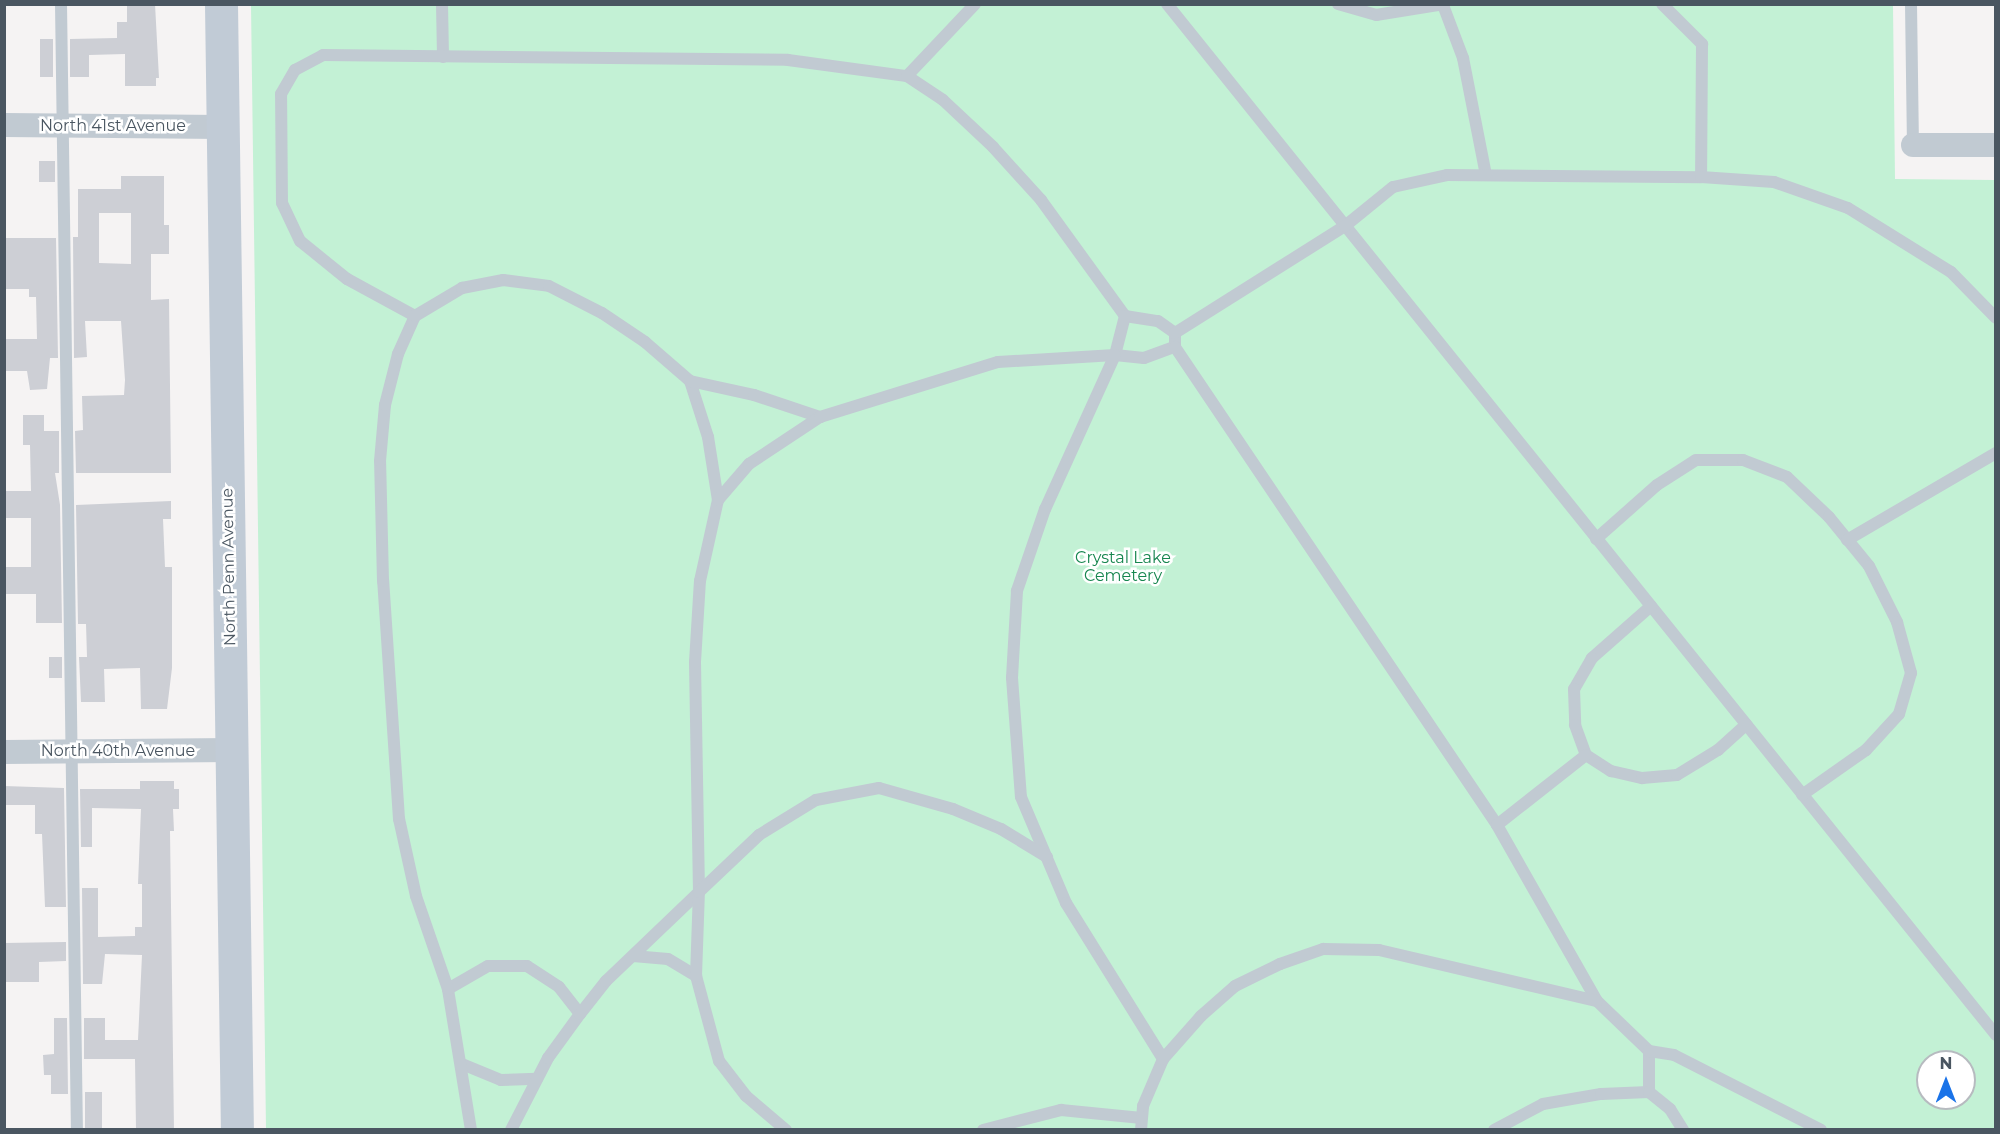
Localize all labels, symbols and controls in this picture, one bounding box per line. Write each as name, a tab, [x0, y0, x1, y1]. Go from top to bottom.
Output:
street label: North 41st Avenue	[40, 116, 186, 136]
street label: North Penn Avenue	[218, 488, 240, 646]
park label: Crystal Lake Cemetery	[1075, 548, 1171, 586]
street label: North 40th Avenue	[41, 741, 195, 761]
north arrow	[1916, 1050, 1976, 1110]
text: N	[1940, 1054, 1952, 1073]

